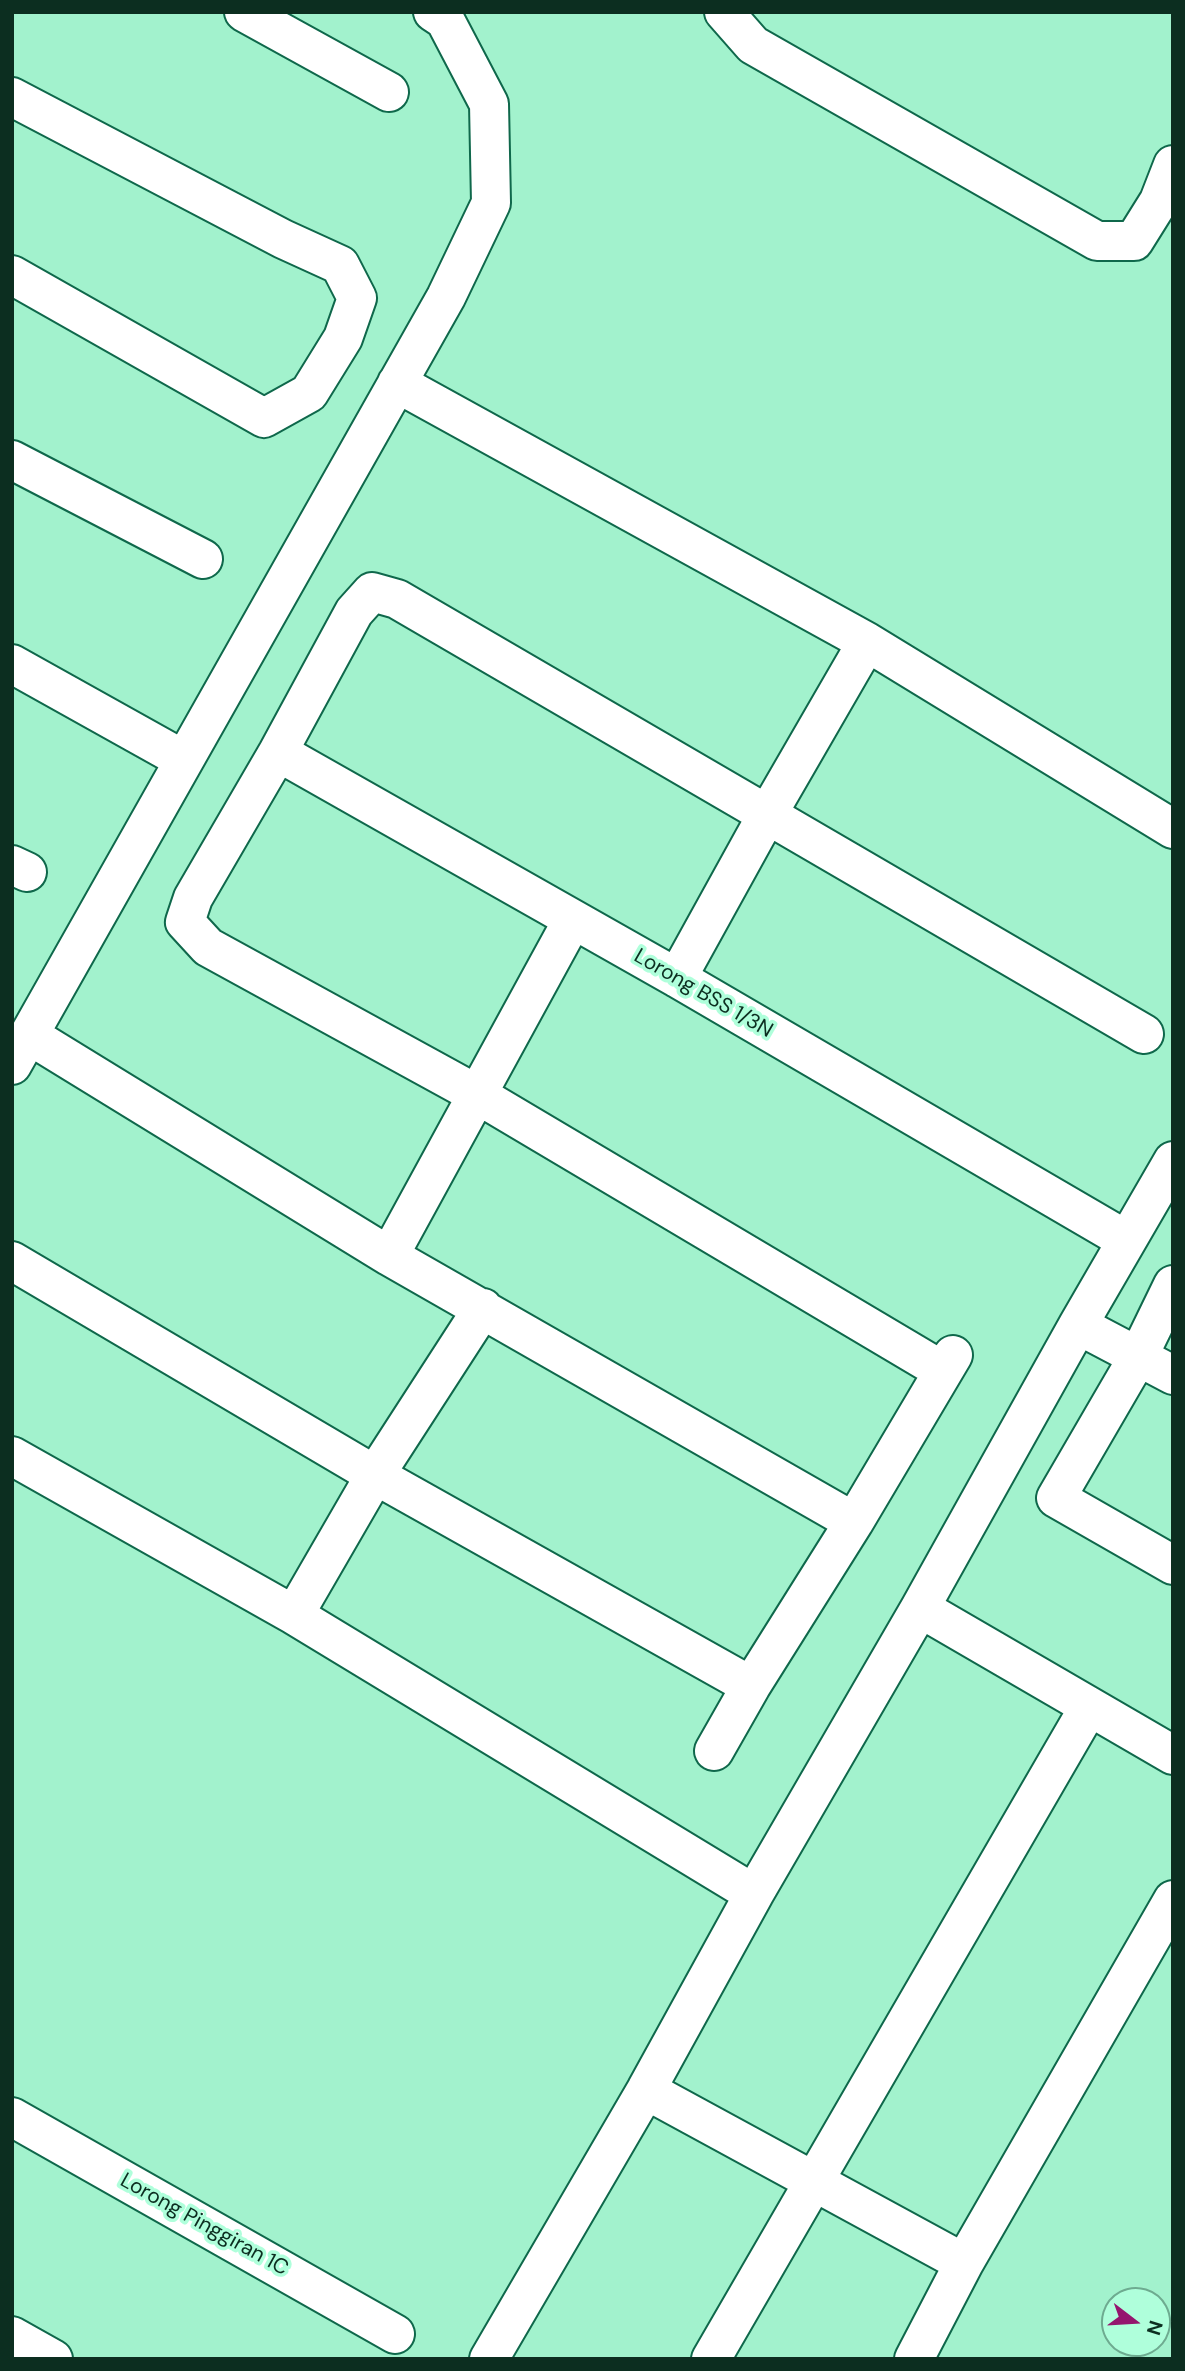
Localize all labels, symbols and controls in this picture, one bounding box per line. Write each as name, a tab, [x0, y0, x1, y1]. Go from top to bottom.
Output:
street label: Lorong BSS 1/3N	[629, 944, 777, 1044]
street label: Lorong Pinggiran 1C	[115, 2168, 293, 2282]
north arrow	[1101, 2287, 1171, 2357]
text: N	[1141, 2317, 1169, 2338]

